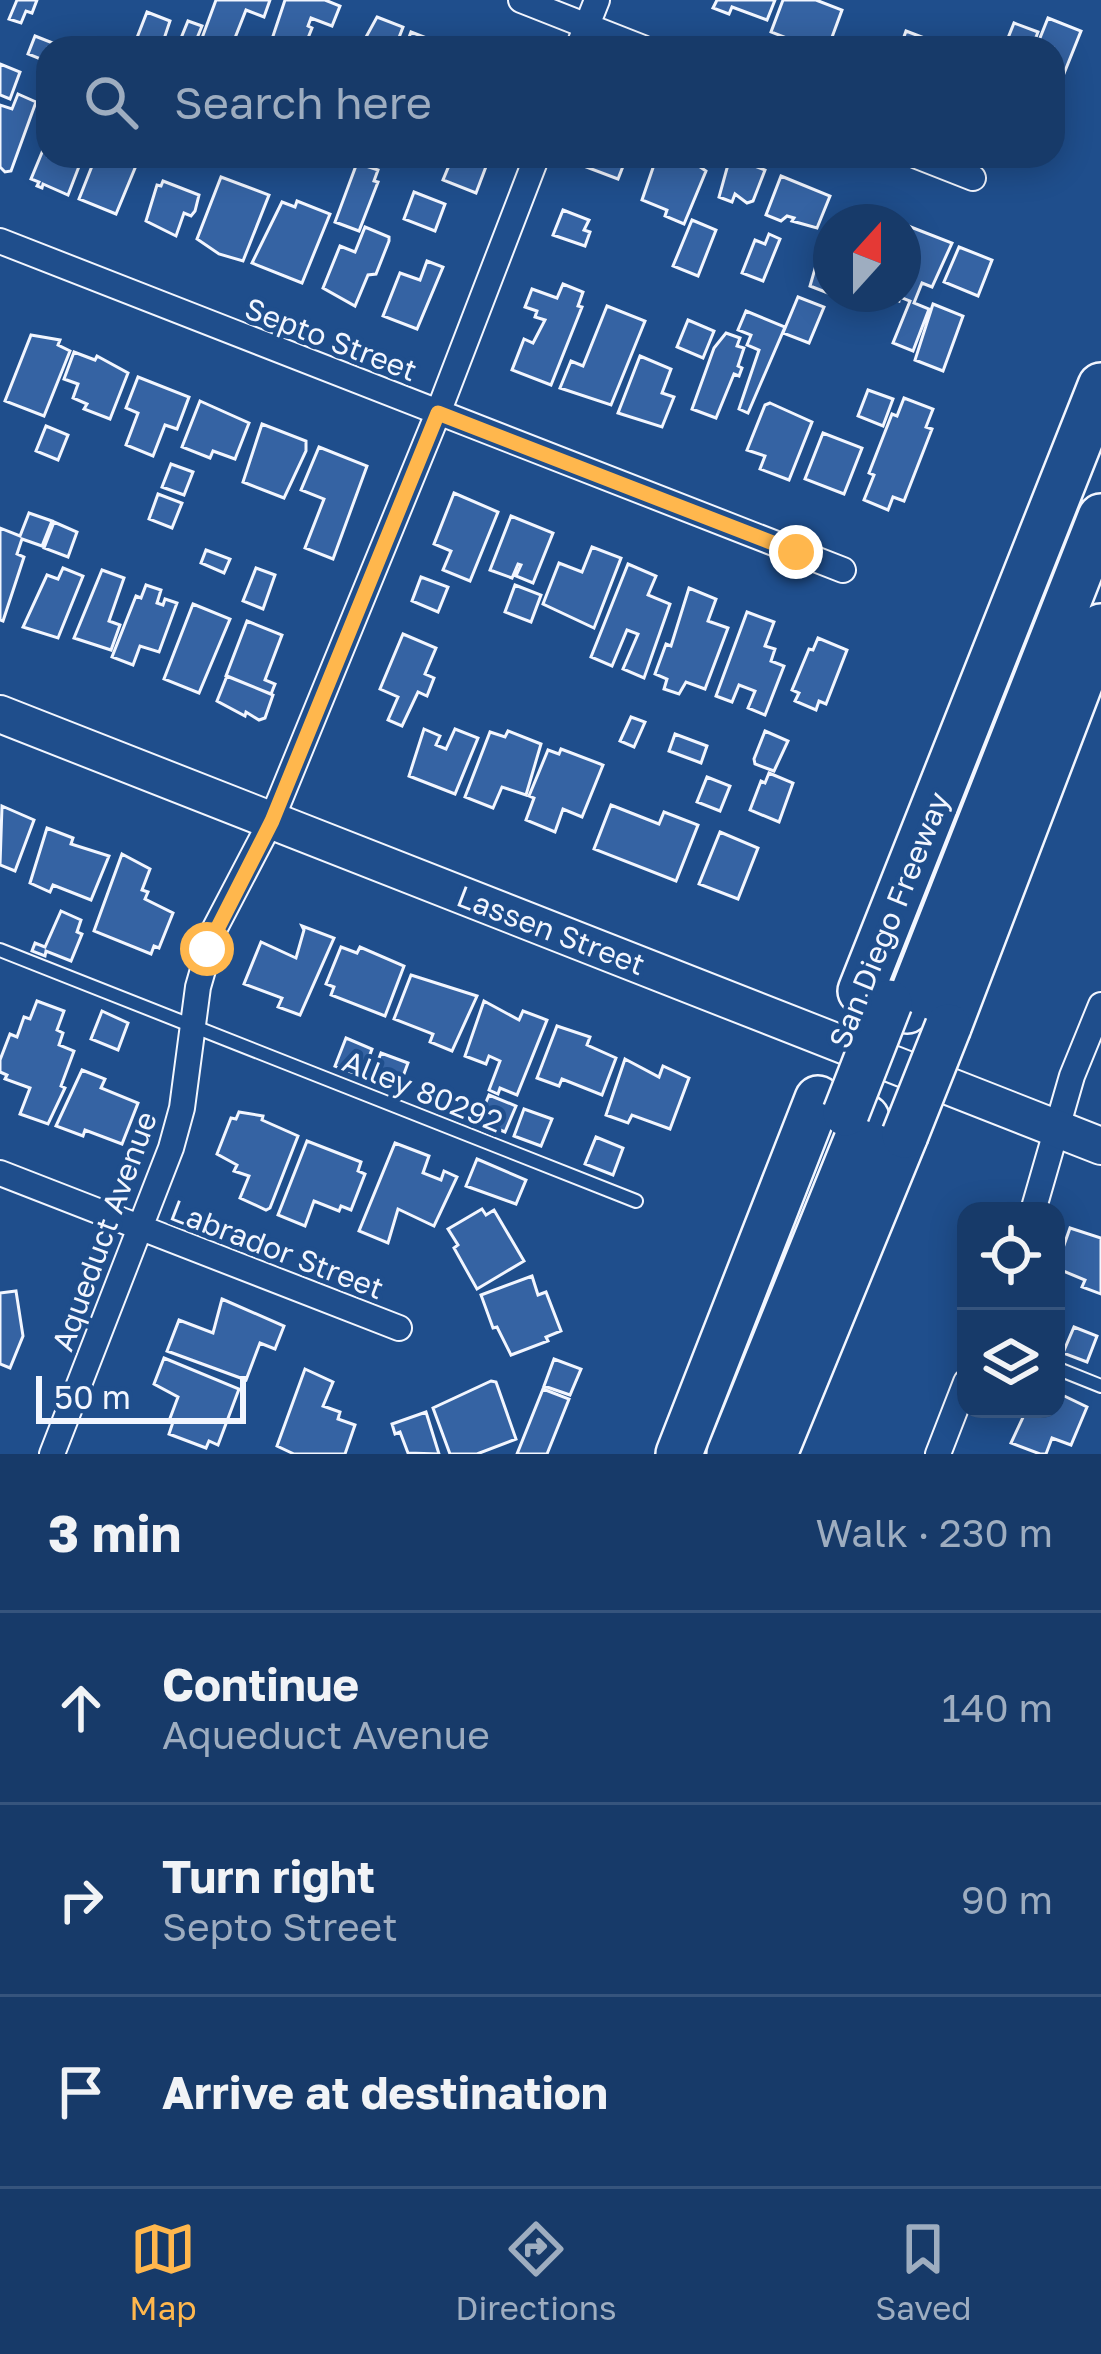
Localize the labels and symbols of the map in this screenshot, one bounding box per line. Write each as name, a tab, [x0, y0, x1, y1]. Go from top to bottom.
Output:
north arrow	[813, 204, 921, 312]
street label: Septo Street	[240, 290, 422, 388]
route end	[769, 525, 823, 579]
street label: San Diego Freeway	[821, 786, 957, 1053]
street label: Lassen Street	[452, 878, 650, 982]
route start	[180, 922, 234, 976]
street label: Alley 80292	[338, 1043, 508, 1139]
street label: Aqueduct Avenue	[44, 1106, 164, 1356]
street label: Labrador Street	[165, 1192, 389, 1306]
scale bar	[36, 1370, 246, 1423]

